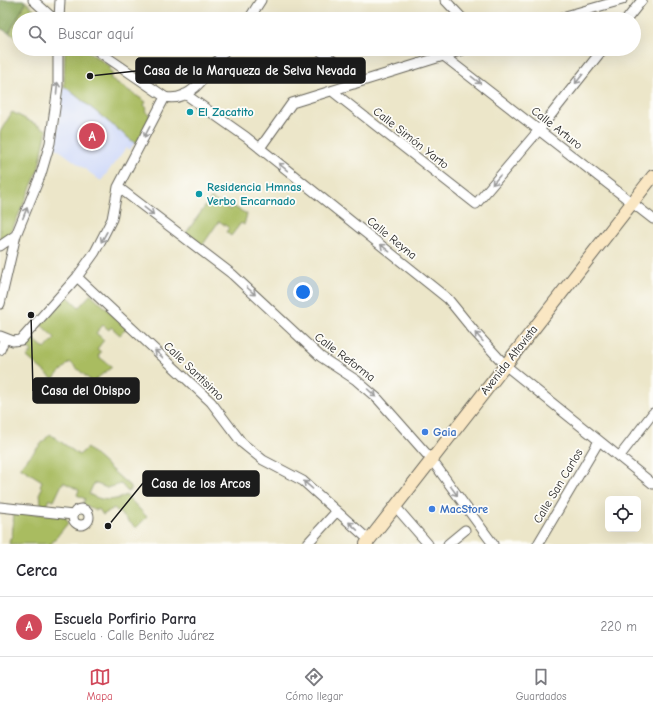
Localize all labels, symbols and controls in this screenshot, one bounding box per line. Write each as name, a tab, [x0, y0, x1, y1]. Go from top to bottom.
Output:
search box	[12, 12, 641, 56]
icon: search	[26, 23, 48, 45]
text: Buscar aquí	[58, 25, 134, 43]
callout: Casa de la Marqueza de Selva Nevada	[136, 58, 365, 83]
text: Casa de la Marqueza de Selva Nevada	[144, 63, 356, 78]
one-way arrow	[575, 74, 583, 85]
one-way arrow	[470, 76, 481, 85]
one-way arrow	[54, 81, 61, 94]
street label: Calle Simón Yarto	[370, 104, 452, 172]
street label: Calle Arturo	[529, 104, 585, 152]
place label: El Zacatito	[198, 105, 254, 119]
marker: El Zacatito	[185, 107, 195, 117]
pin: A	[79, 121, 105, 151]
one-way arrow	[143, 126, 150, 138]
one-way arrow	[278, 162, 289, 171]
one-way arrow	[492, 174, 501, 185]
place label: Residencia Hmnas Verbo Encarnado	[207, 180, 301, 208]
marker: Residencia Hmnas Verbo Encarnado	[194, 189, 204, 199]
one-way arrow	[144, 206, 155, 215]
one-way arrow	[22, 207, 30, 219]
street label: Calle Reyna	[364, 214, 420, 262]
one-way arrow	[99, 231, 107, 243]
one-way arrow	[379, 243, 390, 252]
your location	[293, 282, 313, 302]
one-way arrow	[246, 287, 256, 296]
street label: Avenida Altavista	[477, 322, 541, 398]
street label: Calle Reforma	[312, 330, 378, 384]
one-way arrow	[474, 331, 483, 342]
street label: Calle Santisimo	[161, 339, 227, 403]
one-way arrow	[154, 350, 165, 359]
callout: Casa del Obispo	[33, 378, 139, 403]
text: Casa del Obispo	[41, 383, 131, 398]
one-way arrow	[366, 388, 377, 397]
place label: Gaia	[433, 425, 457, 439]
marker: Gaia	[420, 427, 430, 437]
street label: Calle San Carlos	[530, 446, 586, 526]
callout: Casa de los Arcos	[143, 471, 259, 496]
text: Casa de los Arcos	[151, 476, 251, 491]
one-way arrow	[302, 481, 313, 490]
one-way arrow	[450, 485, 458, 496]
map controls	[605, 496, 641, 532]
button: locate	[605, 496, 641, 532]
place label: MacStore	[440, 502, 488, 516]
marker: MacStore	[427, 504, 437, 514]
one-way arrow	[348, 521, 358, 531]
text: Cerca	[16, 561, 58, 580]
text: Escuela Porfirio Parra	[54, 610, 196, 628]
text: A	[25, 619, 33, 634]
text: 220 m	[600, 619, 637, 634]
text: Escuela · Calle Benito Juárez	[54, 628, 214, 643]
tab: Mapa	[86, 666, 113, 703]
tab: Cómo llegar	[286, 666, 343, 703]
tab: Guardados	[516, 666, 567, 703]

